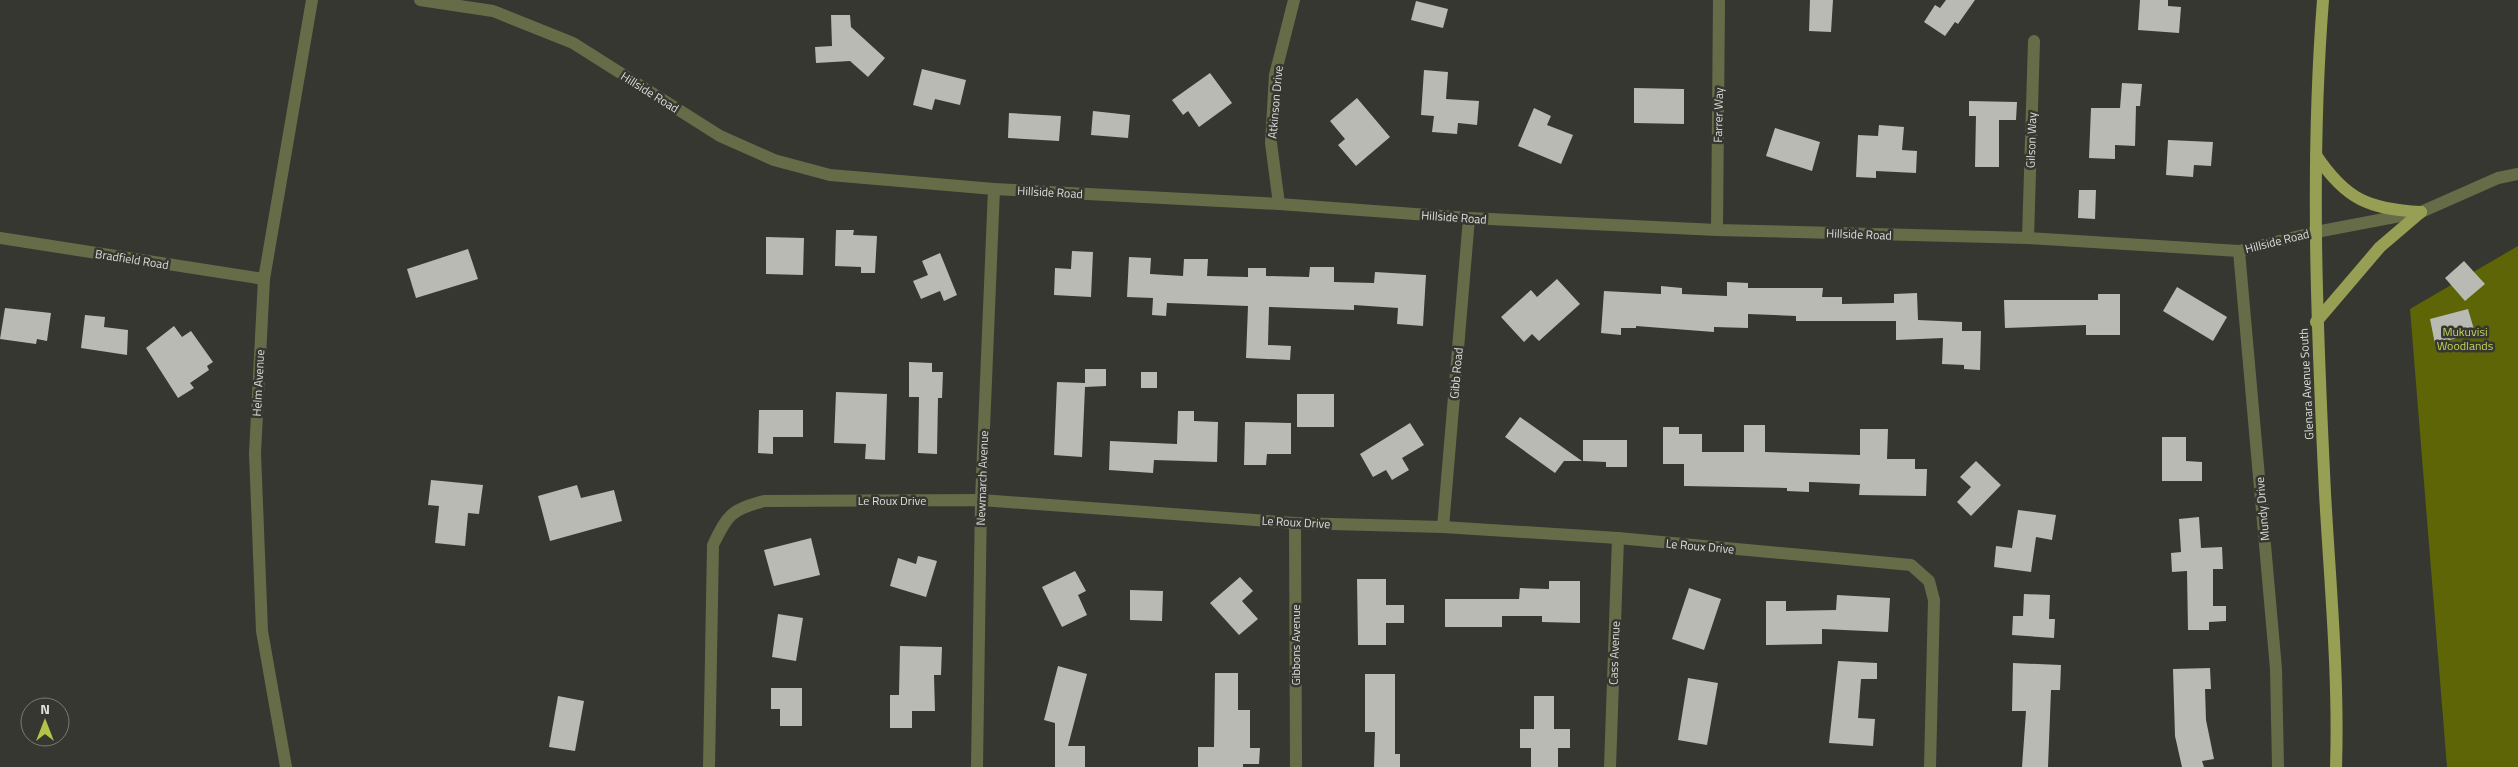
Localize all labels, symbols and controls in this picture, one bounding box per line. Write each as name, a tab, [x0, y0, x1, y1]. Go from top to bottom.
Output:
street label: Atkinson Drive	[1262, 65, 1288, 139]
street label: Hillside Road	[617, 67, 683, 117]
street label: Farrer Way	[1708, 87, 1728, 143]
street label: Gilson Way	[2021, 111, 2041, 168]
street label: Hillside Road	[1017, 181, 1083, 203]
street label: Hillside Road	[1421, 205, 1487, 229]
street label: Hillside Road	[1826, 223, 1892, 245]
street label: Hillside Road	[2243, 224, 2311, 258]
street label: Bradfield Road	[94, 244, 170, 274]
park label: Mukuvisi Woodlands	[2437, 322, 2494, 355]
street label: Glenara Avenue South	[2294, 328, 2318, 440]
street label: Gibb Road	[1444, 347, 1468, 399]
street label: Helm Avenue	[247, 349, 269, 417]
street label: Newmarch Avenue	[971, 430, 993, 526]
street label: Mundy Drive	[2250, 476, 2274, 542]
street label: Le Roux Drive	[858, 491, 926, 510]
street label: Le Roux Drive	[1261, 511, 1331, 533]
street label: Le Roux Drive	[1665, 534, 1735, 558]
street label: Gibbons Avenue	[1286, 604, 1305, 686]
street label: Cass Avenue	[1603, 621, 1625, 685]
north arrow	[20, 697, 70, 747]
text: N	[40, 698, 50, 719]

